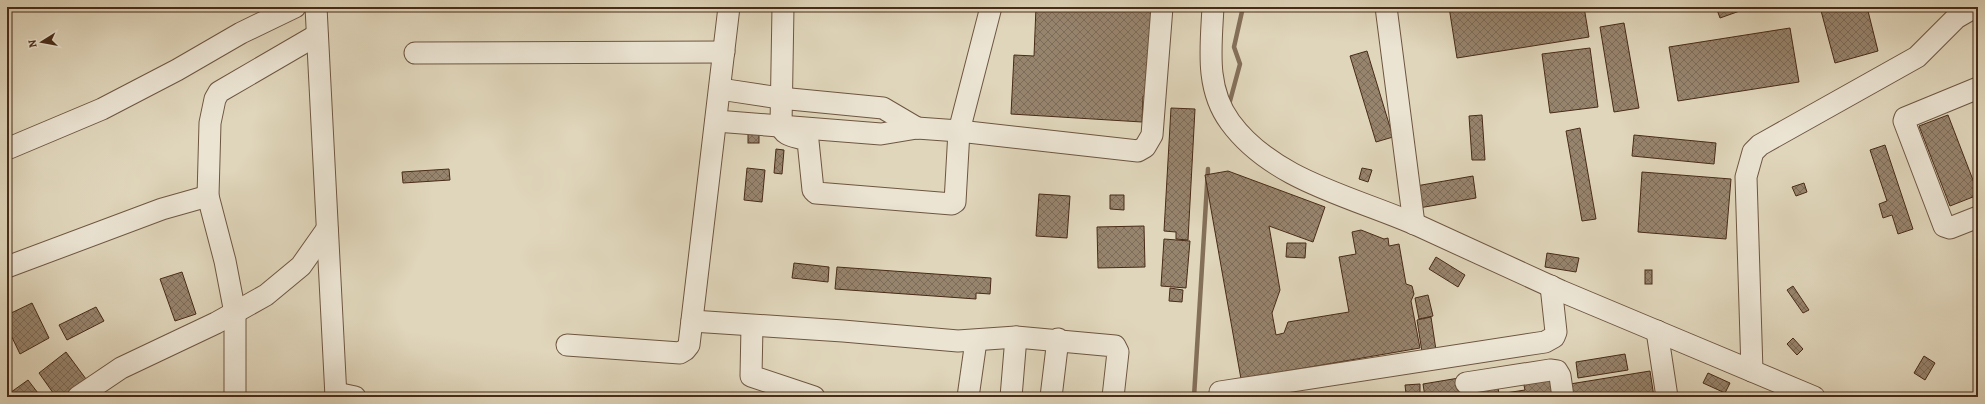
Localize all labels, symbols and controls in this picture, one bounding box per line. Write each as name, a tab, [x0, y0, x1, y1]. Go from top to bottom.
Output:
north arrow	[22, 22, 62, 62]
text: N	[25, 38, 41, 49]

